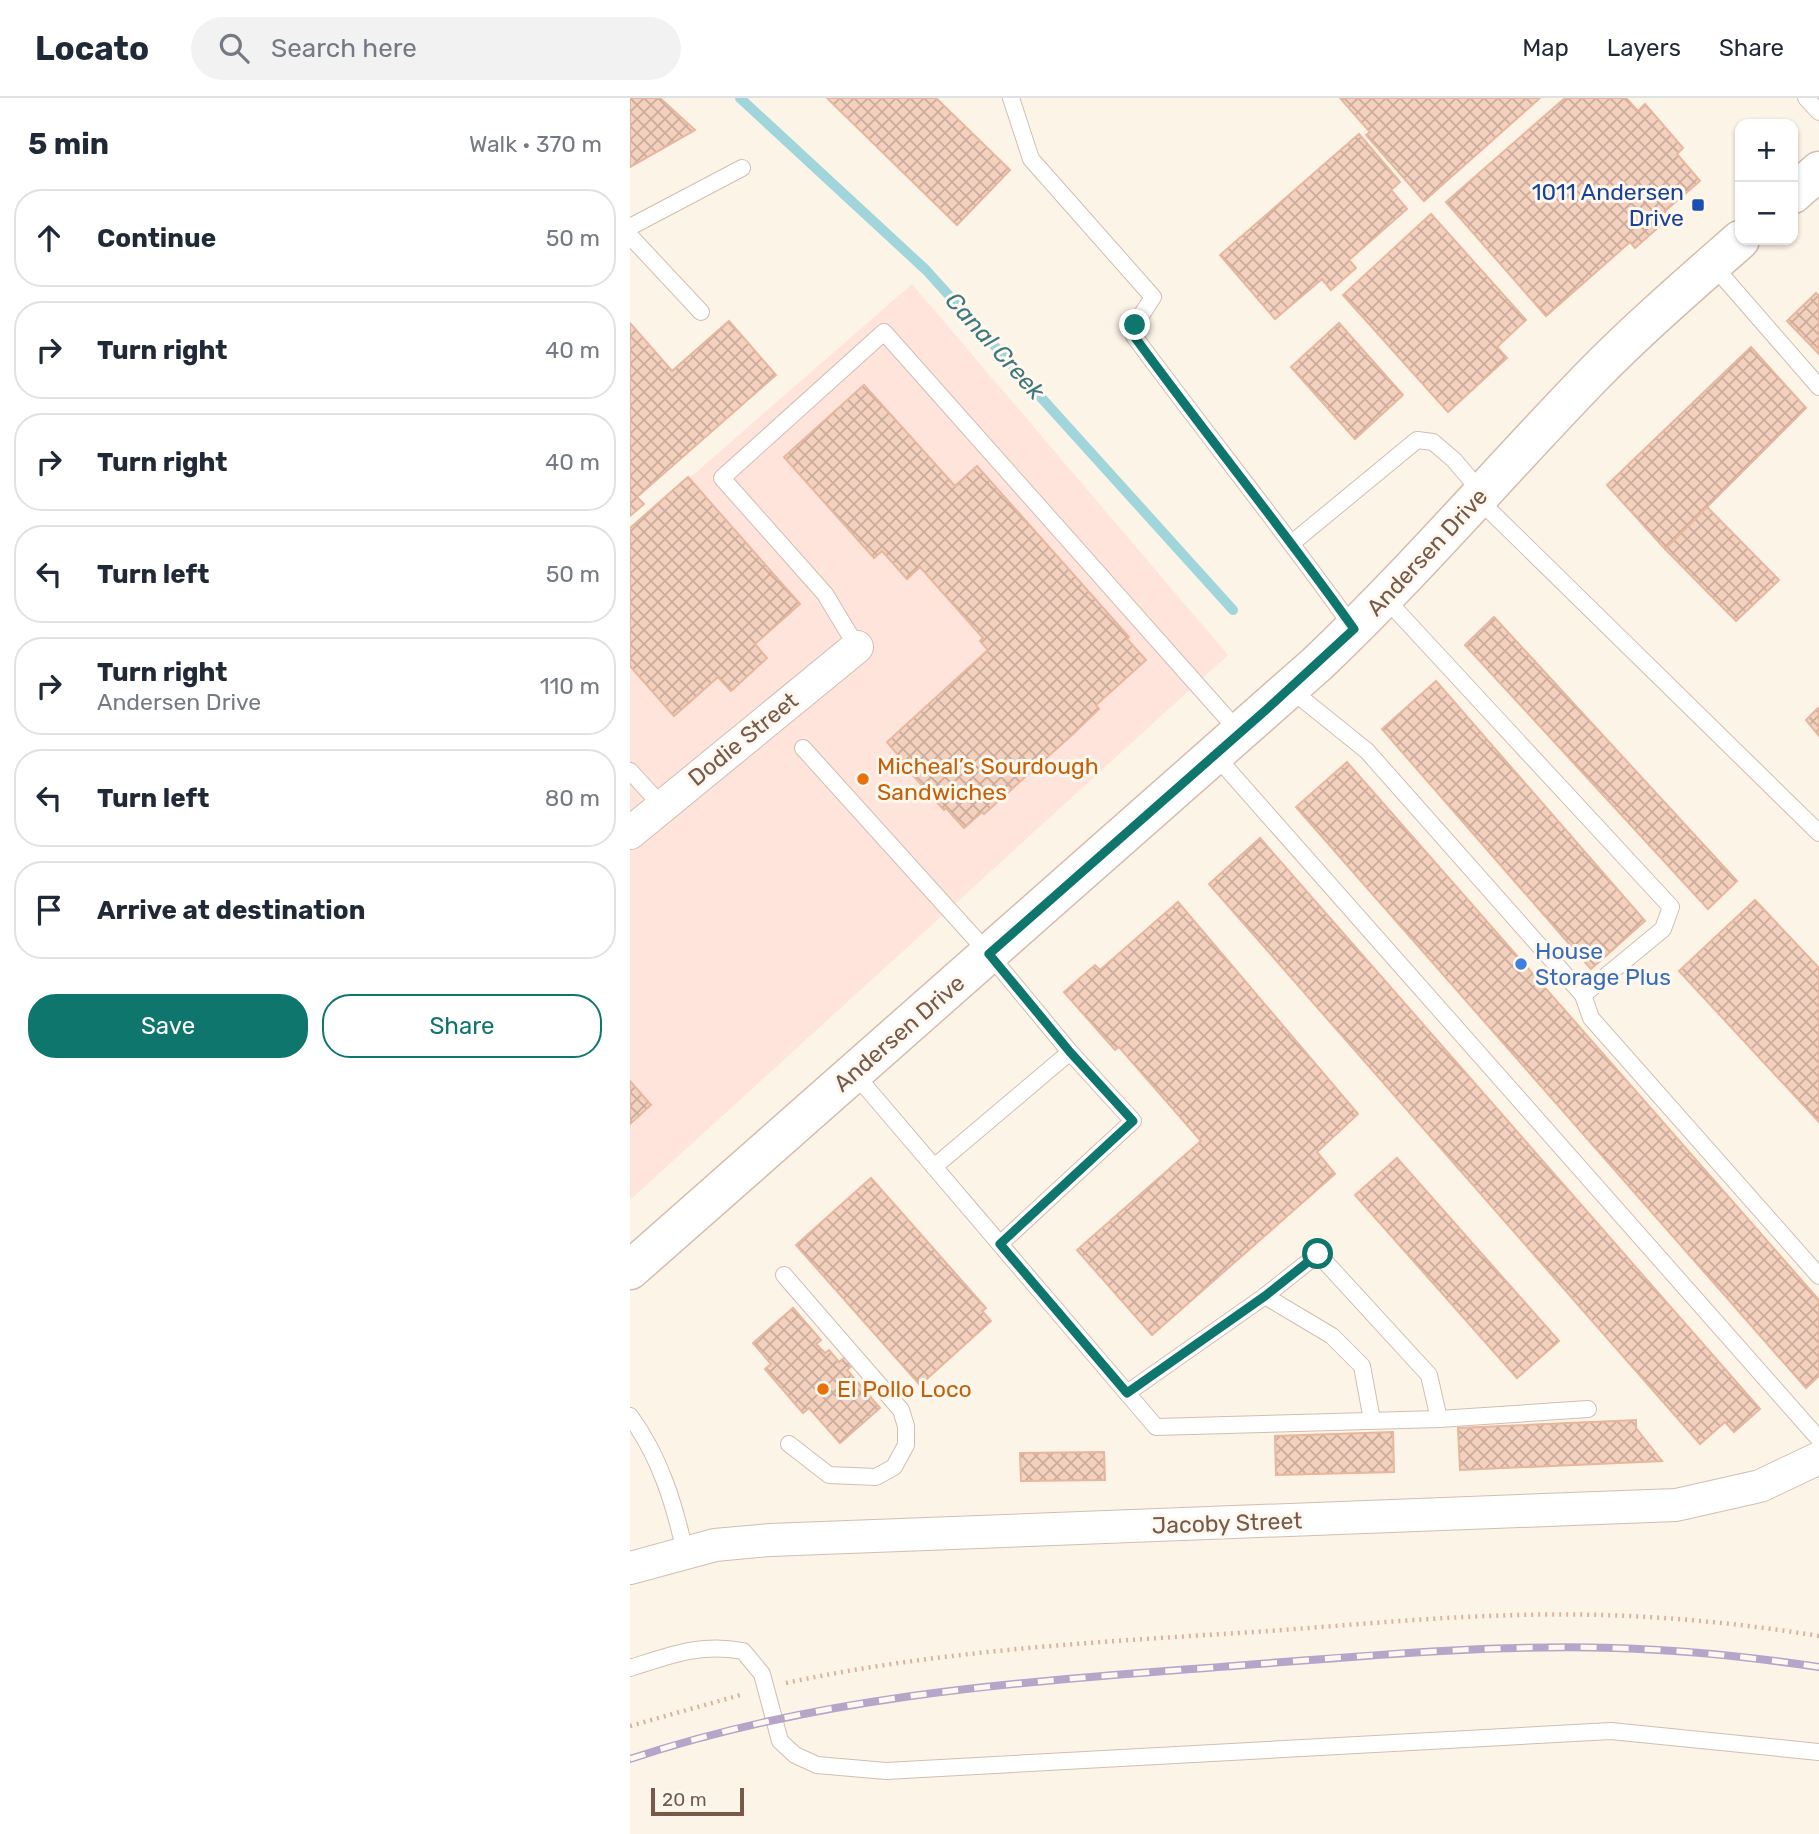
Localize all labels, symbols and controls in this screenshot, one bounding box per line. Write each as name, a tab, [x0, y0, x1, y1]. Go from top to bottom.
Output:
search box	[191, 17, 681, 80]
text: Locato	[35, 29, 149, 68]
icon: search	[215, 29, 253, 67]
text: Search here	[271, 33, 417, 64]
text: Map	[1522, 34, 1569, 62]
text: Layers	[1607, 34, 1681, 62]
text: Share	[1719, 34, 1784, 62]
map controls	[1735, 119, 1798, 245]
button: +	[1735, 119, 1798, 182]
text: 5 min	[28, 126, 109, 162]
text: Walk · 370 m	[469, 130, 602, 158]
place label: 1011 Andersen Drive	[1532, 178, 1684, 232]
button: −	[1735, 182, 1798, 245]
marker: 1011 Andersen Drive	[1690, 197, 1706, 213]
icon: ahead	[30, 219, 68, 257]
text: Continue	[97, 223, 216, 254]
text: 50 m	[546, 224, 600, 252]
water label: Canal Creek	[940, 287, 1051, 406]
route end	[1119, 309, 1150, 340]
icon: right	[30, 331, 68, 369]
text: Turn right	[97, 335, 227, 366]
text: 40 m	[545, 336, 600, 364]
icon: right	[30, 443, 68, 481]
text: Turn right	[97, 447, 227, 478]
text: 40 m	[545, 448, 600, 476]
street label: Andersen Drive	[1361, 482, 1493, 622]
icon: left	[30, 555, 68, 593]
text: Turn left	[97, 559, 209, 590]
text: 50 m	[546, 560, 600, 588]
text: Turn right	[97, 657, 227, 688]
icon: right	[30, 667, 68, 705]
text: 110 m	[540, 672, 600, 700]
street label: Dodie Street	[682, 686, 804, 792]
text: Andersen Drive	[97, 688, 261, 716]
place label: Micheal’s Sourdough Sandwiches	[877, 752, 1099, 806]
marker: Micheal’s Sourdough Sandwiches	[855, 771, 871, 787]
icon: left	[30, 779, 68, 817]
text: Turn left	[97, 783, 209, 814]
text: 80 m	[545, 784, 600, 812]
icon: arrive	[30, 891, 68, 929]
text: Arrive at destination	[97, 895, 365, 926]
place label: House Storage Plus	[1535, 937, 1671, 991]
marker: House Storage Plus	[1513, 956, 1529, 972]
street label: Andersen Drive	[828, 969, 970, 1097]
button: Save	[28, 994, 308, 1058]
button: Share	[322, 994, 602, 1058]
route start	[1302, 1238, 1333, 1269]
place label: El Pollo Loco	[837, 1375, 972, 1403]
marker: El Pollo Loco	[815, 1381, 831, 1397]
street label: Jacoby Street	[1151, 1506, 1303, 1540]
scale bar	[651, 1785, 744, 1817]
text: 20 m	[662, 1788, 707, 1811]

